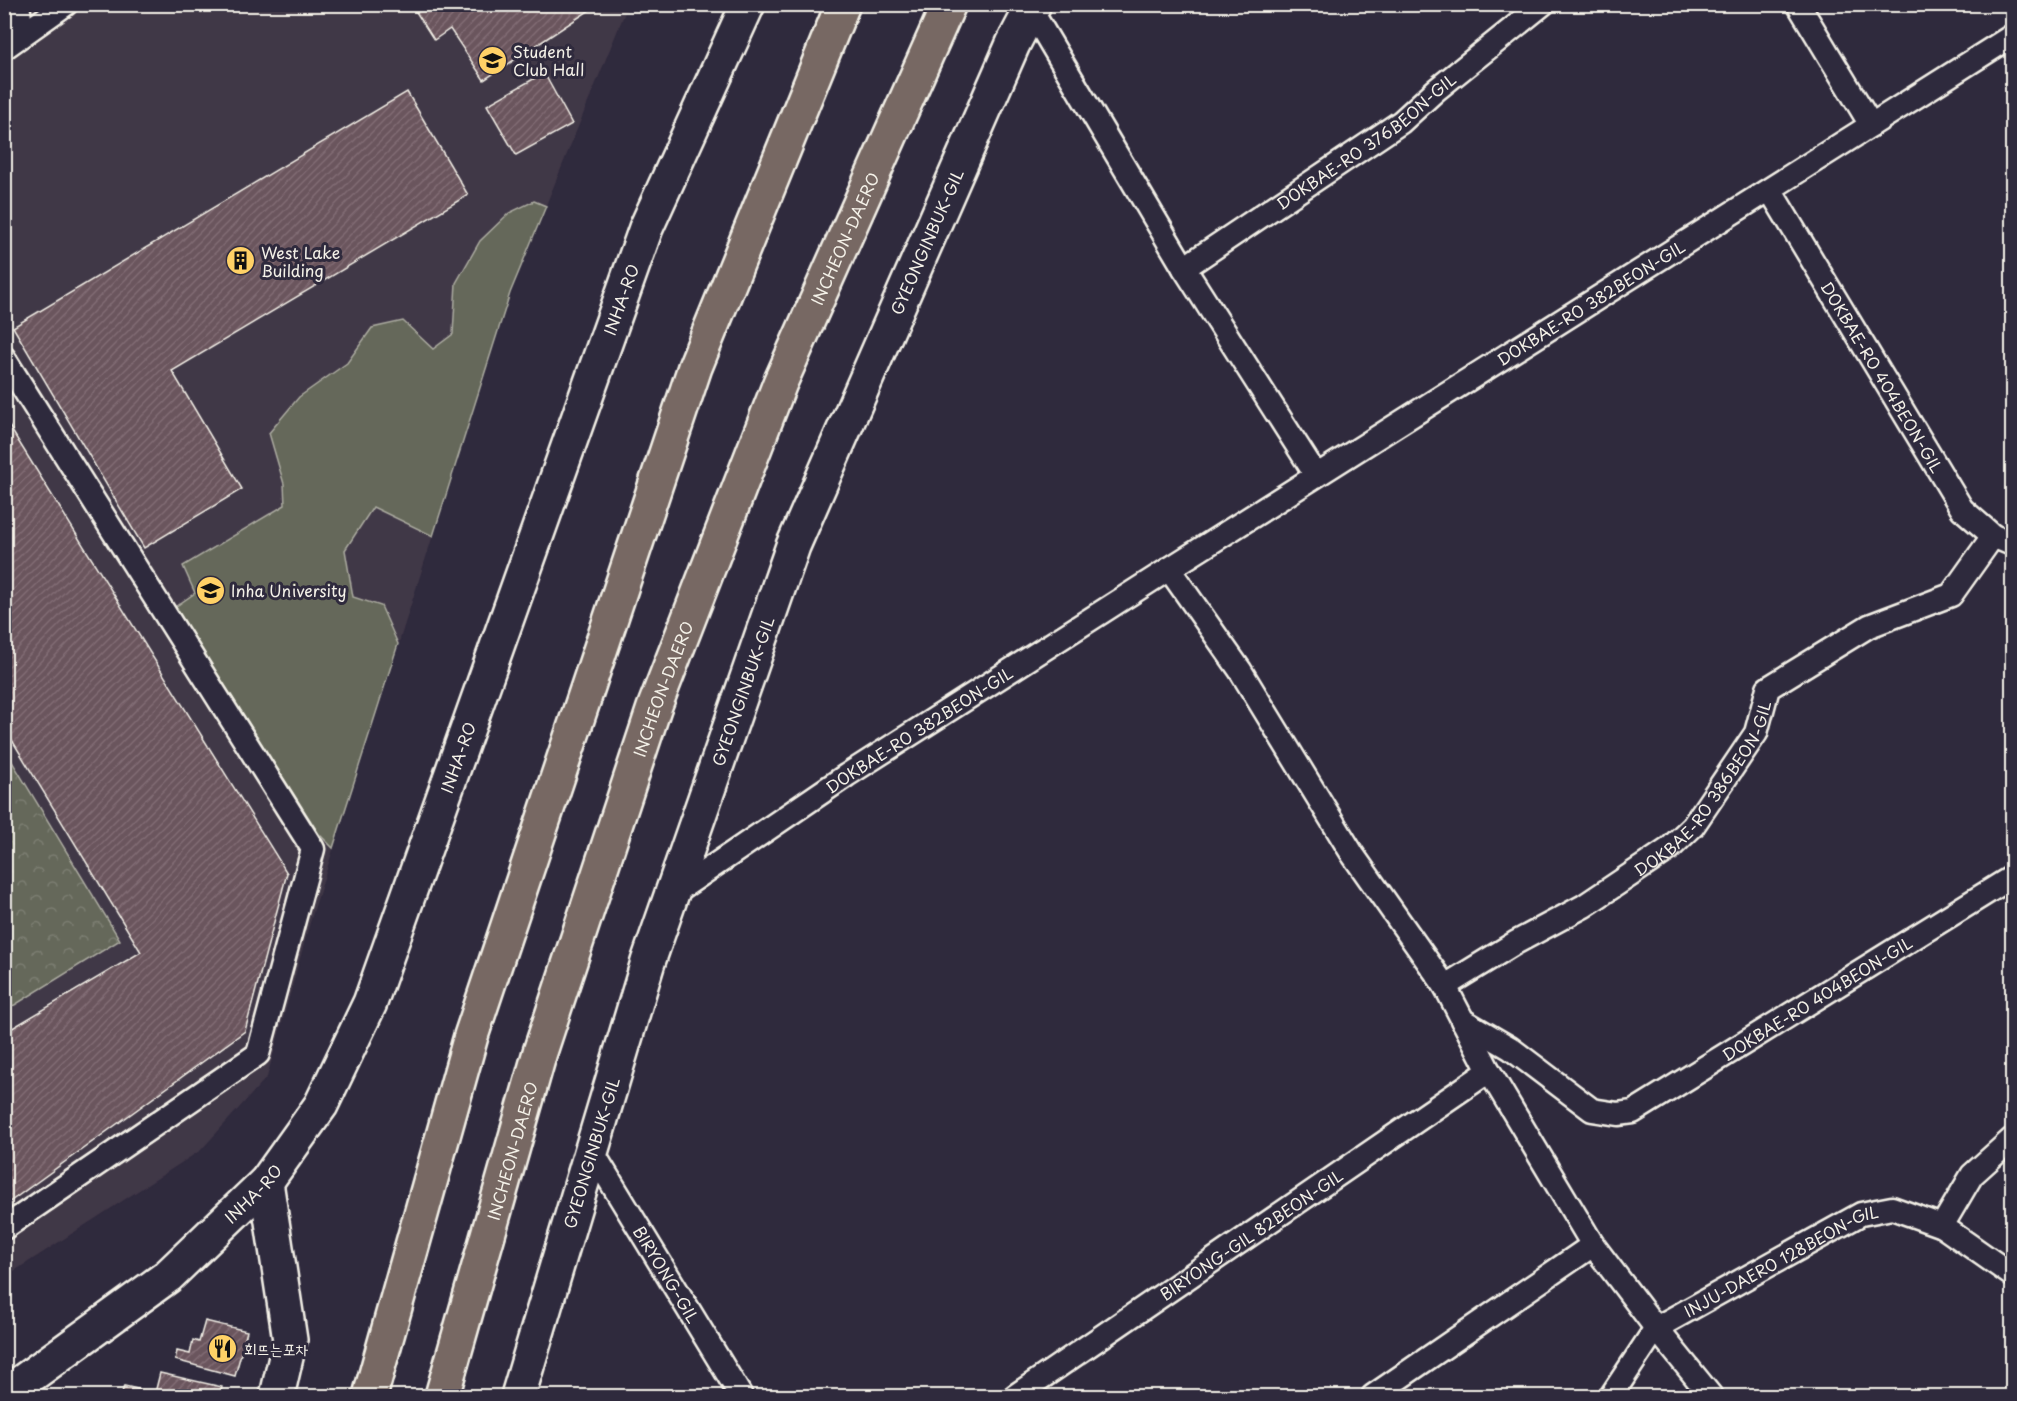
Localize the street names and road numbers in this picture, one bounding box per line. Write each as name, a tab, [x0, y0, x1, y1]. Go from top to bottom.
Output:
street label: DOKBAE-RO 376BEON-GIL	[1271, 67, 1461, 215]
street label: GYEONGINBUK-GIL	[884, 165, 969, 318]
street label: INCHEON-DAERO	[804, 168, 885, 309]
street label: DOKBAE-RO 382BEON-GIL	[1492, 234, 1689, 371]
street label: INHA-RO	[597, 261, 644, 338]
street label: DOKBAE-RO 404BEON-GIL	[1815, 276, 1949, 477]
street label: GYEONGINBUK-GIL	[705, 613, 780, 769]
street label: INCHEON-DAERO	[627, 617, 699, 760]
street label: DOKBAE-RO 382BEON-GIL	[820, 660, 1017, 799]
street label: DOKBAE-RO 386BEON-GIL	[1629, 698, 1776, 881]
street label: INHA-RO	[434, 718, 481, 796]
street label: DOKBAE-RO 404BEON-GIL	[1717, 930, 1916, 1066]
street label: GYEONGINBUK-GIL	[557, 1074, 625, 1231]
street label: INCHEON-DAERO	[481, 1079, 543, 1223]
street label: INHA-RO	[218, 1159, 287, 1228]
street label: BIRYONG-GIL 82BEON-GIL	[1154, 1163, 1347, 1306]
street label: INJU-DAERO 128BEON-GIL	[1679, 1199, 1880, 1322]
street label: BIRYONG-GIL	[628, 1221, 706, 1327]

